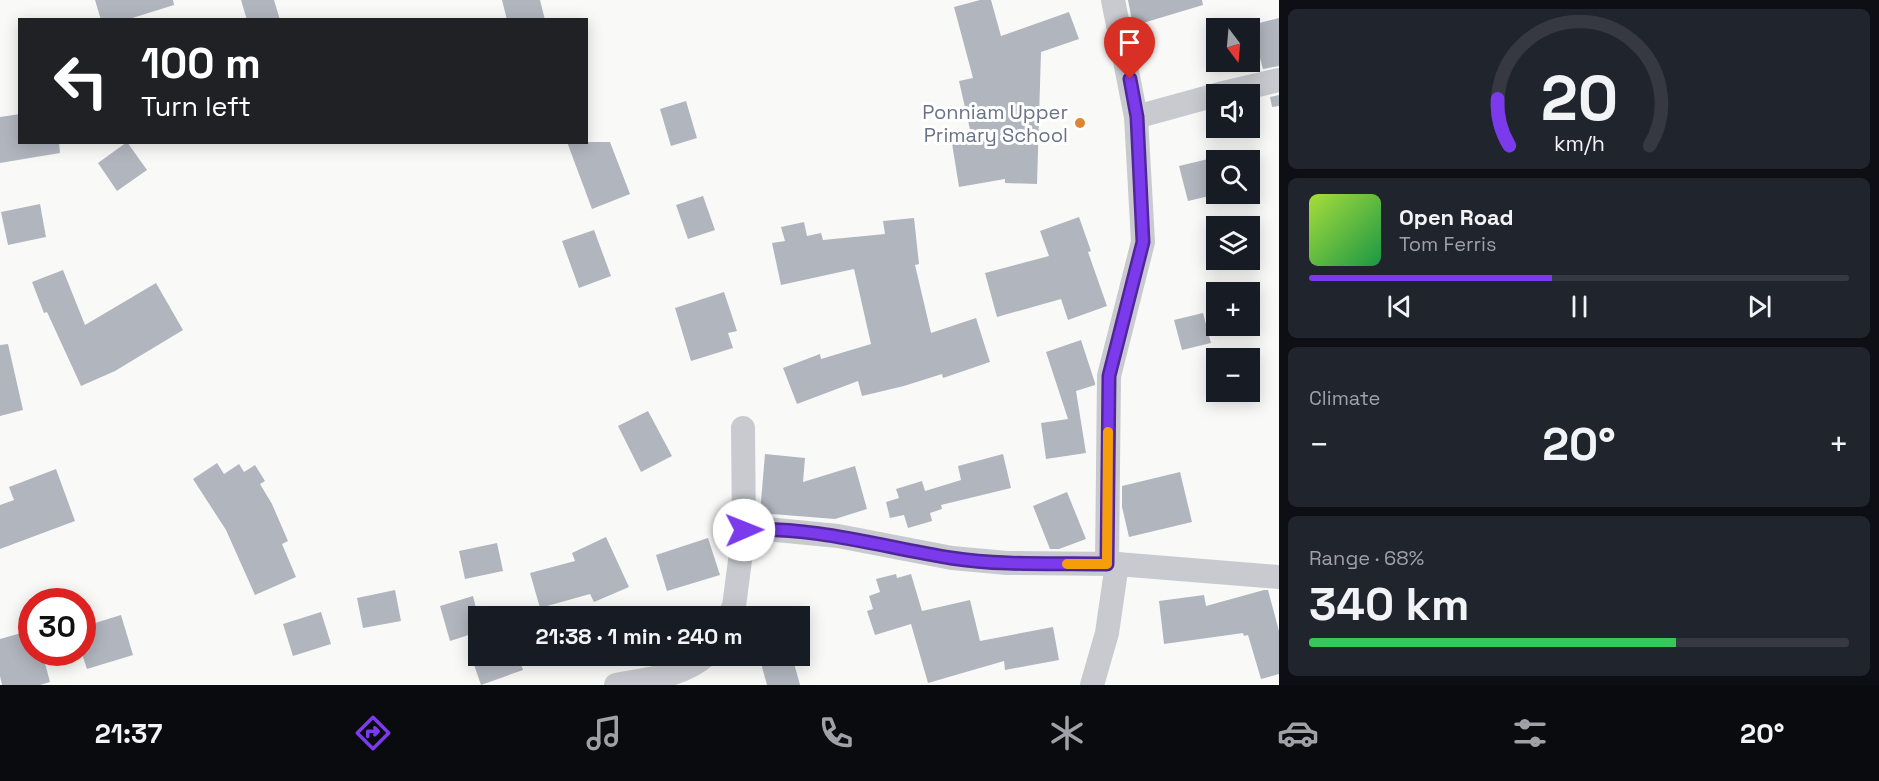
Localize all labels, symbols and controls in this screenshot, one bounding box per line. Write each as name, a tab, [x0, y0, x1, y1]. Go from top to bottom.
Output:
pin	[1104, 17, 1155, 79]
north arrow	[1206, 18, 1260, 72]
map controls	[1206, 18, 1260, 402]
icon: arrive	[1113, 26, 1146, 59]
text: 100 m	[141, 37, 261, 90]
icon: left	[42, 42, 120, 120]
text: 20	[1540, 59, 1618, 138]
button: sound	[1206, 84, 1260, 138]
text: Turn left	[141, 89, 251, 124]
place label: Ponniam Upper Primary School	[922, 99, 1068, 148]
marker: Ponniam Upper Primary School	[1073, 116, 1087, 130]
text: km/h	[1553, 130, 1605, 157]
button: search	[1206, 150, 1260, 204]
text: Open Road	[1399, 203, 1514, 231]
button: layers	[1206, 216, 1260, 270]
text: Tom Ferris	[1399, 231, 1497, 257]
button: +	[1206, 282, 1260, 336]
icon: previous	[1383, 290, 1416, 323]
icon: pause	[1563, 290, 1596, 323]
icon: next	[1743, 290, 1776, 323]
button: −	[1206, 348, 1260, 402]
text: Climate	[1309, 385, 1380, 411]
text: 20°	[1542, 416, 1616, 473]
text: −	[1309, 424, 1329, 466]
text: +	[1829, 424, 1849, 466]
position arrow	[712, 498, 776, 562]
text: Range · 68%	[1309, 545, 1424, 571]
text: 340 km	[1309, 576, 1469, 633]
speed limit sign: 30	[18, 588, 96, 666]
text: 21:38 · 1 min · 240 m	[535, 622, 743, 650]
icon: directions	[352, 712, 394, 754]
icon: music	[583, 712, 625, 754]
icon: phone	[815, 712, 857, 754]
icon: climate	[1046, 712, 1088, 754]
icon: car	[1277, 712, 1319, 754]
icon: filters	[1509, 712, 1551, 754]
text: 21:37	[95, 716, 162, 751]
text: 20°	[1740, 716, 1784, 751]

